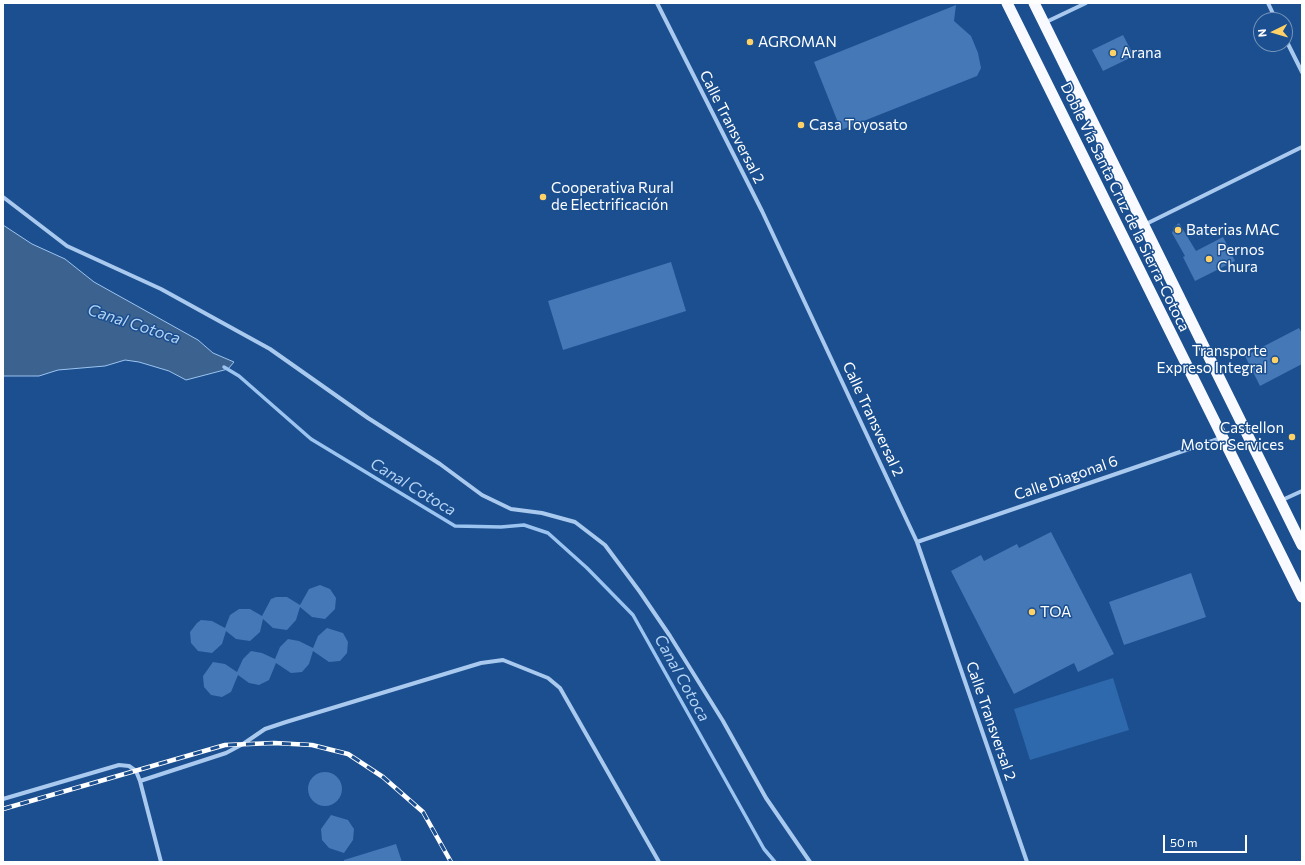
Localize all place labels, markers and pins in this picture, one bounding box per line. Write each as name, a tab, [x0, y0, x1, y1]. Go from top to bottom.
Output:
place label: AGROMAN	[758, 33, 837, 51]
marker: AGROMAN	[745, 37, 755, 47]
place label: Arana	[1121, 44, 1161, 62]
marker: Arana	[1108, 48, 1118, 58]
place label: Casa Toyosato	[809, 116, 908, 134]
marker: Casa Toyosato	[796, 120, 806, 130]
place label: Cooperativa Rural de Electrificación	[551, 179, 674, 214]
marker: Cooperativa Rural de Electrificación	[538, 192, 548, 202]
place label: Baterias MAC	[1186, 221, 1279, 239]
marker: Baterias MAC	[1173, 225, 1183, 235]
place label: Pernos Chura	[1217, 241, 1264, 276]
marker: Pernos Chura	[1204, 254, 1214, 264]
place label: Transporte Expreso Integral	[1157, 342, 1267, 377]
marker: Transporte Expreso Integral	[1270, 355, 1280, 365]
place label: Castellon Motor Services	[1181, 419, 1284, 454]
marker: Castellon Motor Services	[1287, 432, 1297, 442]
place label: TOA	[1040, 603, 1071, 621]
marker: TOA	[1027, 607, 1037, 617]

